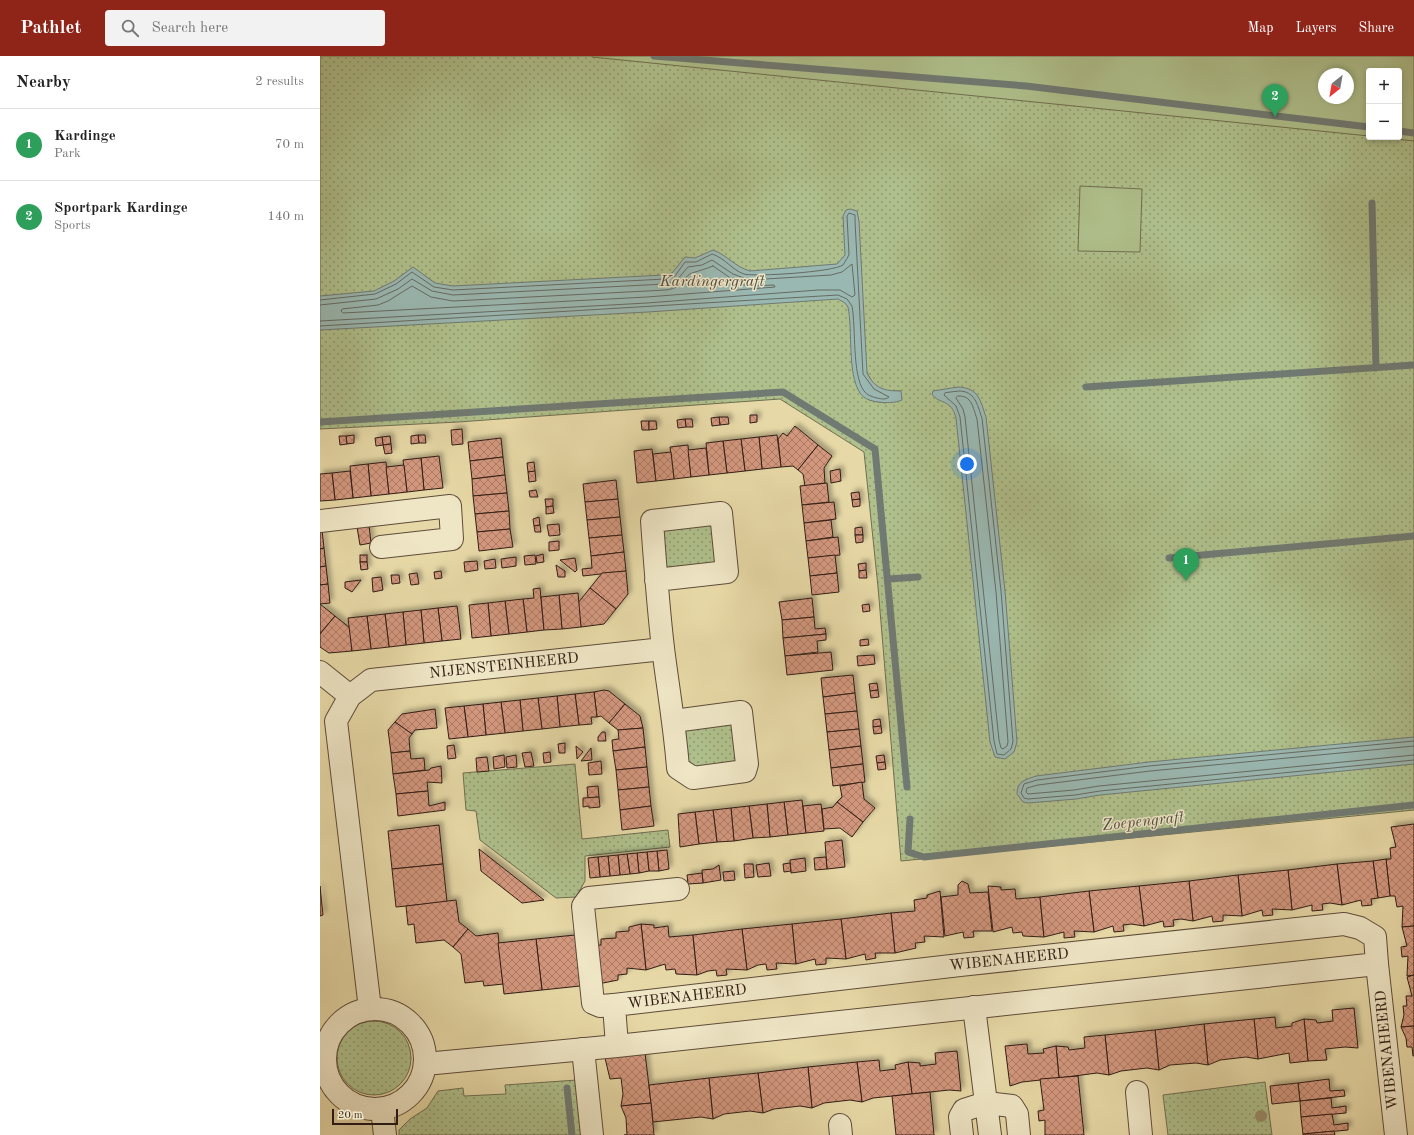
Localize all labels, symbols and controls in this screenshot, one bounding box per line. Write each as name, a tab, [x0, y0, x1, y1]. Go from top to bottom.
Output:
search box	[105, 10, 385, 46]
icon: search	[119, 17, 141, 39]
text: Pathlet	[20, 19, 81, 38]
text: Search here	[151, 21, 228, 36]
text: Map	[1248, 21, 1274, 35]
text: Layers	[1296, 21, 1337, 35]
text: Share	[1359, 21, 1394, 35]
north arrow	[1318, 68, 1354, 104]
map controls	[1366, 68, 1402, 140]
button: +	[1366, 68, 1402, 104]
text: Nearby	[16, 74, 71, 91]
text: 2 results	[255, 75, 304, 88]
pin: 2	[1262, 84, 1288, 117]
button: −	[1366, 104, 1402, 140]
text: Kardinge	[54, 129, 116, 144]
text: 1	[25, 138, 33, 151]
text: 70 m	[275, 138, 304, 151]
text: Park	[54, 147, 81, 160]
text: Sportpark Kardinge	[54, 201, 188, 216]
text: 2	[25, 210, 33, 223]
text: 140 m	[267, 210, 304, 223]
text: Sports	[54, 219, 91, 232]
water label: Kardingergraft	[658, 274, 765, 290]
your location	[957, 454, 977, 474]
pin: 1	[1173, 548, 1199, 581]
street label: NIJENSTEINHEERD	[429, 651, 580, 682]
water label: Zoepengraft	[1101, 810, 1186, 834]
street label: WIBENAHEERD	[949, 947, 1070, 974]
street label: WIBENAHEERD	[627, 983, 748, 1012]
street label: WIBENAHEERD	[1374, 989, 1401, 1110]
scale bar	[332, 1107, 398, 1126]
text: 20 m	[338, 1110, 363, 1121]

